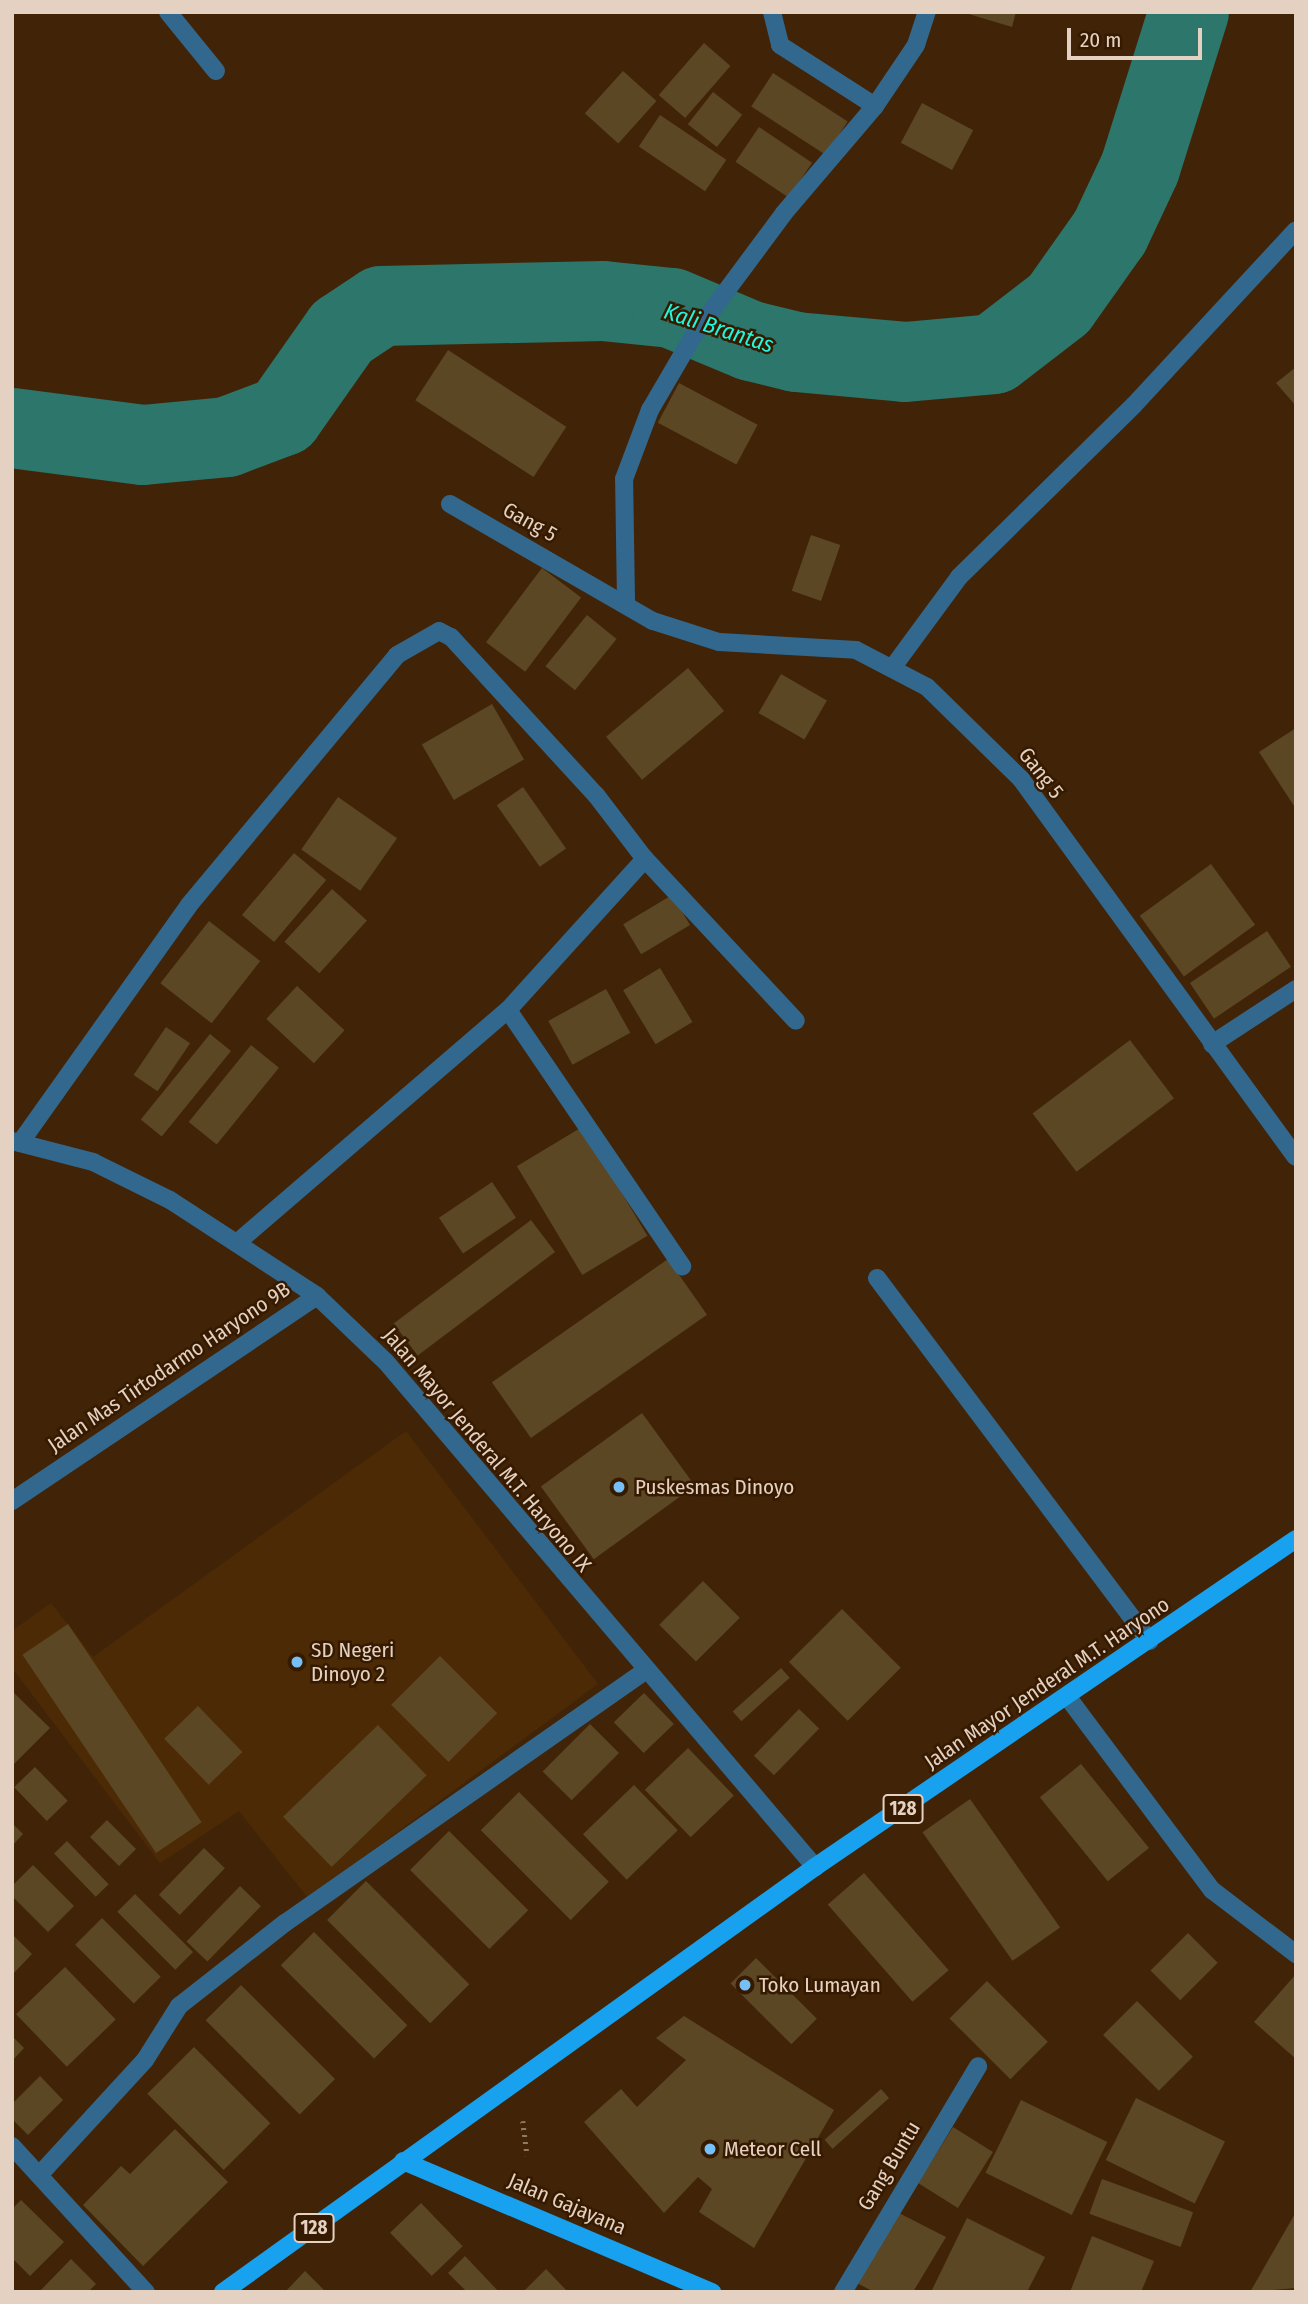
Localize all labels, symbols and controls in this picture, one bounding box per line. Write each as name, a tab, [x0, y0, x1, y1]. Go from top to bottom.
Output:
scale bar	[1070, 14, 1205, 58]
text: 20 m	[1080, 27, 1121, 53]
water label: Kali Brantas	[661, 297, 777, 359]
street label: Gang 5	[499, 497, 561, 547]
street label: Gang 5	[1013, 742, 1069, 804]
street label: Jalan Mas Tirtodarmo Haryono 9B	[43, 1276, 295, 1458]
street label: Jalan Mayor Jenderal M.T. Haryono IX	[378, 1323, 596, 1577]
place label: Puskesmas Dinoyo	[635, 1474, 794, 1500]
marker: Puskesmas Dinoyo	[609, 1477, 629, 1497]
street label: Jalan Mayor Jenderal M.T. Haryono	[920, 1592, 1174, 1774]
place label: SD Negeri Dinoyo 2	[311, 1637, 394, 1687]
marker: SD Negeri Dinoyo 2	[289, 1654, 305, 1670]
road number: 128	[882, 1794, 924, 1825]
place label: Toko Lumayan	[759, 1972, 881, 1998]
marker: Toko Lumayan	[737, 1977, 753, 1993]
street label: Gang Buntu	[853, 2117, 925, 2215]
place label: Meteor Cell	[724, 2136, 821, 2162]
marker: Meteor Cell	[702, 2141, 718, 2157]
street label: Jalan Gajayana	[504, 2168, 630, 2240]
road number: 128	[293, 2212, 335, 2244]

